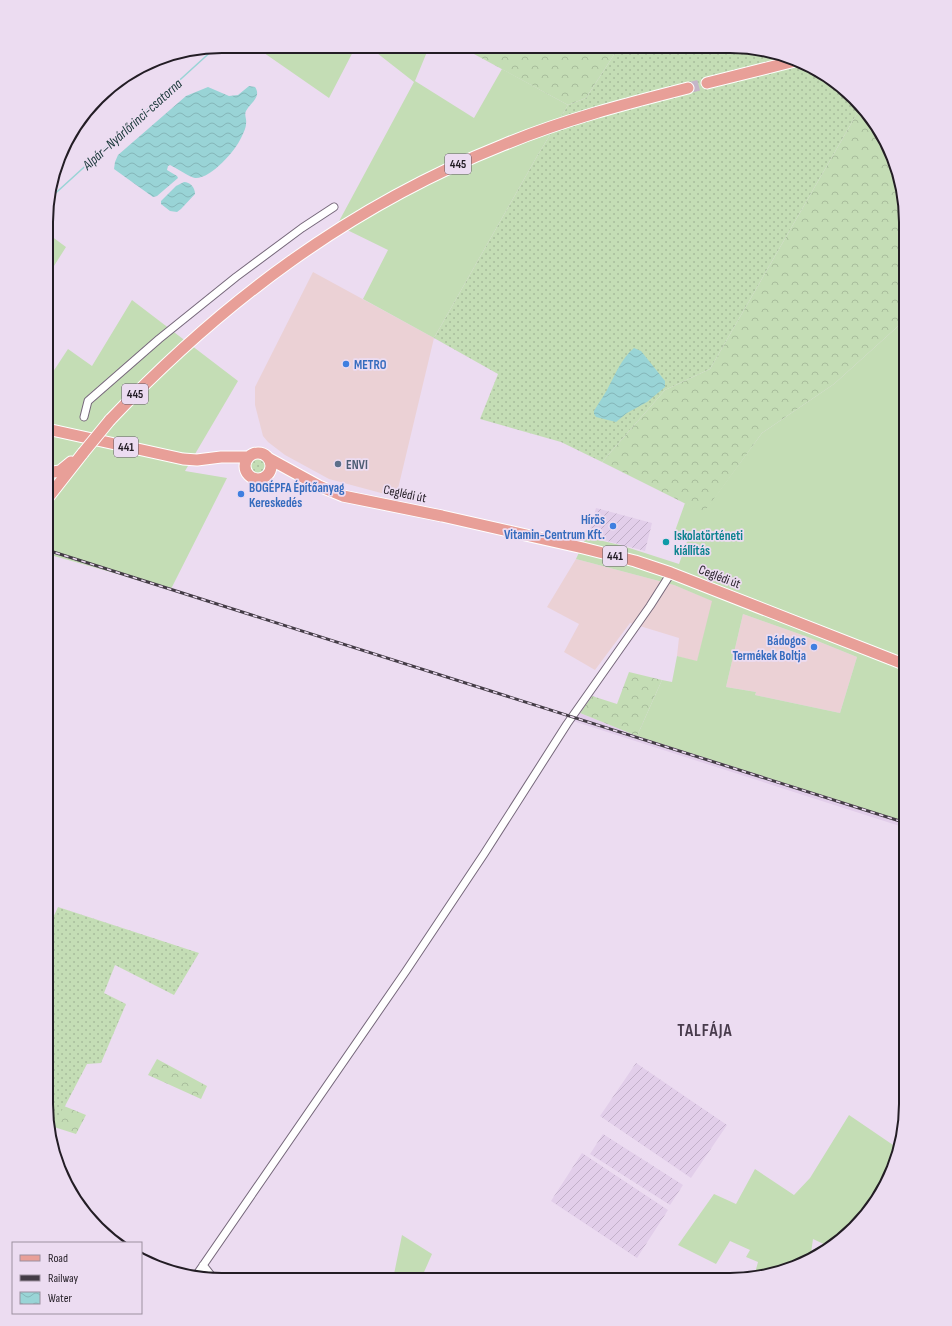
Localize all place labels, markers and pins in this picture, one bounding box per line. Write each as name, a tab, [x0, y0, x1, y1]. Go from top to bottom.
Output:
place label: METRO	[354, 357, 387, 373]
marker: METRO	[341, 359, 351, 369]
place label: ENVI	[346, 457, 368, 473]
marker: ENVI	[333, 459, 343, 469]
place label: BOGÉPFA Építőanyag Kereskedés	[249, 480, 345, 511]
marker: BOGÉPFA Építőanyag Kereskedés	[236, 489, 246, 499]
place label: Hírös Vitamin-Centrum Kft.	[504, 512, 605, 543]
marker: Hírös Vitamin-Centrum Kft.	[608, 521, 618, 531]
place label: Iskolatörténeti kiállítás	[674, 528, 743, 559]
marker: Iskolatörténeti kiállítás	[661, 537, 671, 547]
place label: Bádogos Termékek Boltja	[732, 633, 806, 664]
marker: Bádogos Termékek Boltja	[809, 642, 819, 652]

